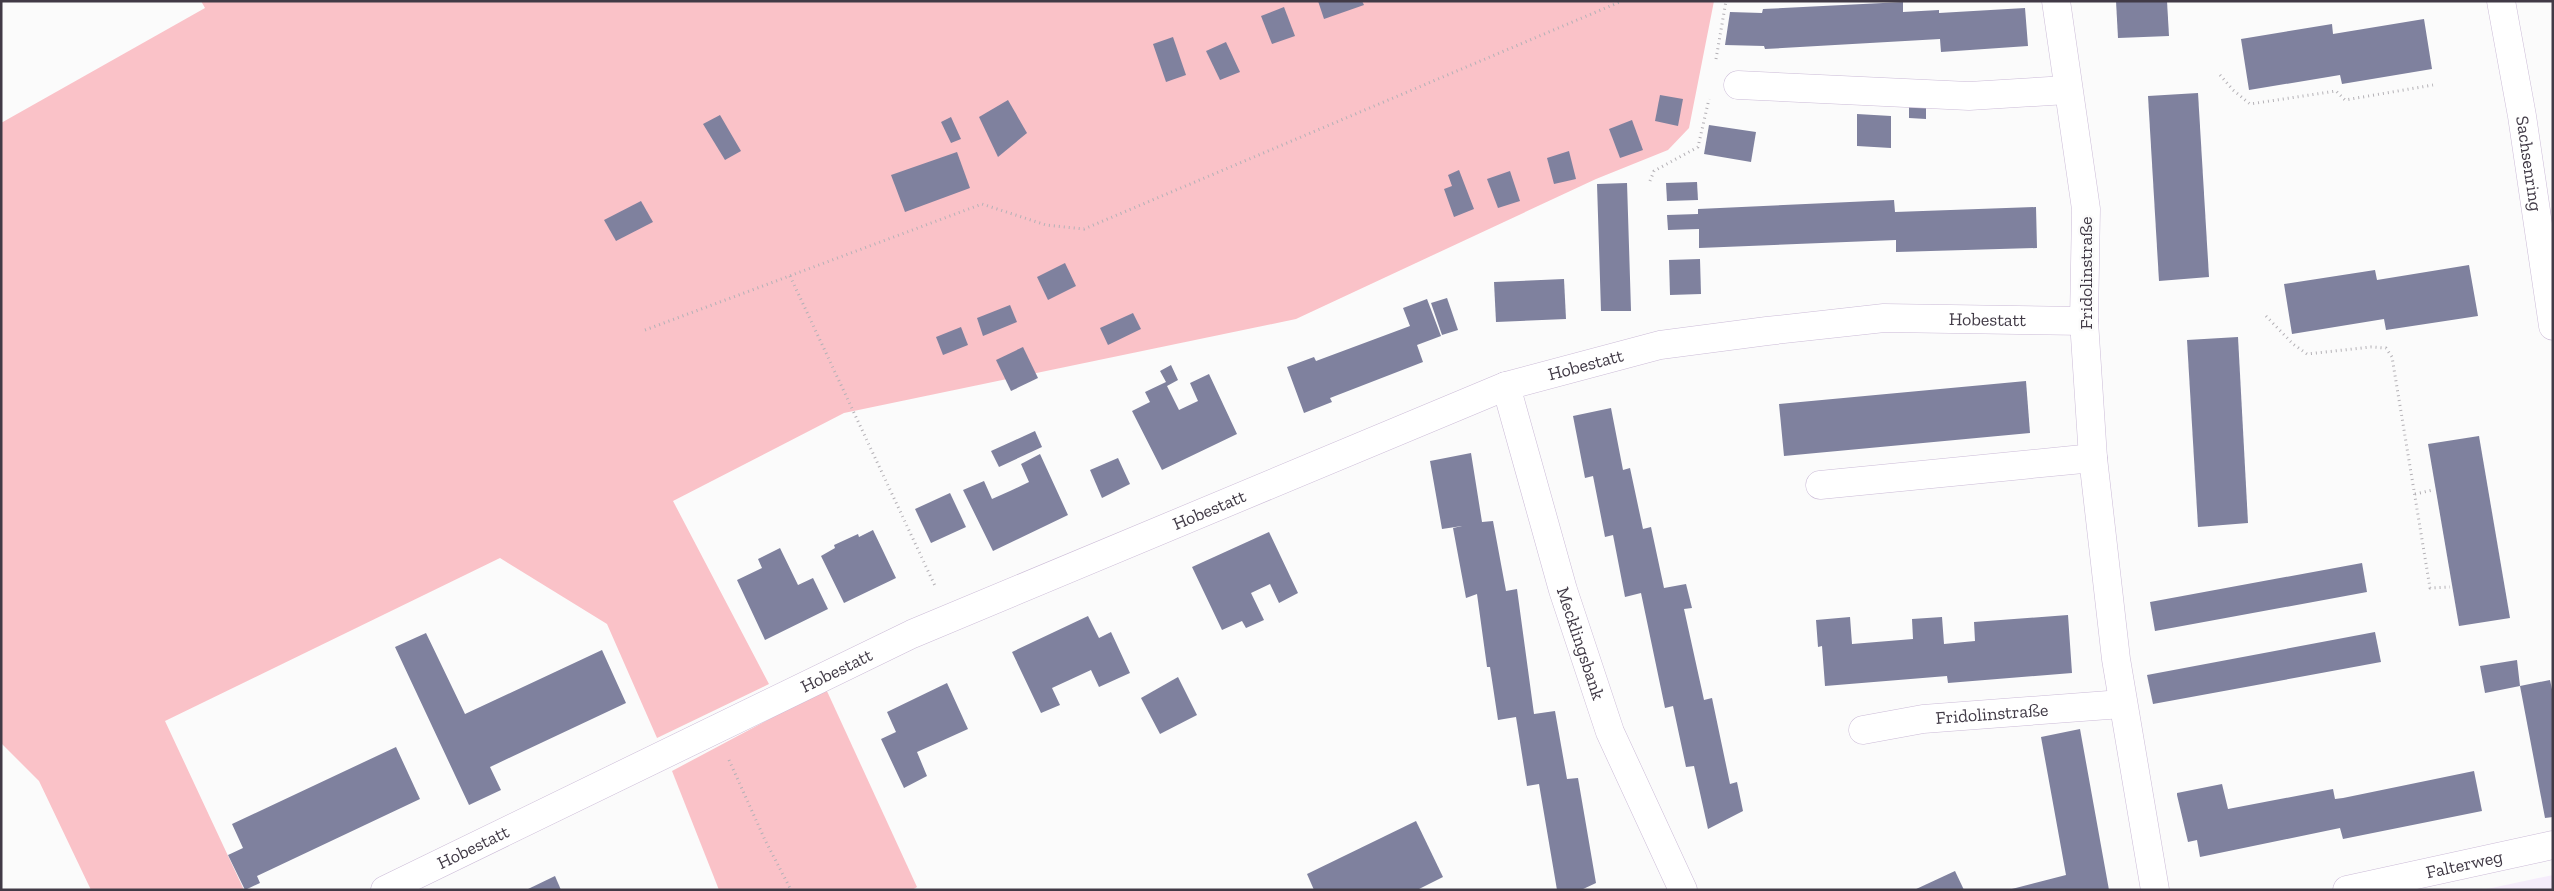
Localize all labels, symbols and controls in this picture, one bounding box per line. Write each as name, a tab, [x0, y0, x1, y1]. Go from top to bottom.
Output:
street label: Sachsenring	[2511, 114, 2547, 213]
street label: Fridolinstraße	[2075, 217, 2097, 329]
street label: Hobestatt	[1949, 308, 2026, 331]
street label: Hobestatt	[1546, 344, 1626, 385]
street label: Hobestatt	[1169, 485, 1249, 535]
street label: Mecklingsbank	[1552, 584, 1610, 703]
street label: Hobestatt	[797, 644, 876, 697]
street label: Fridolinstraße	[1935, 699, 2049, 729]
street label: Hobestatt	[434, 820, 513, 874]
street label: Falterweg	[2424, 845, 2505, 883]

